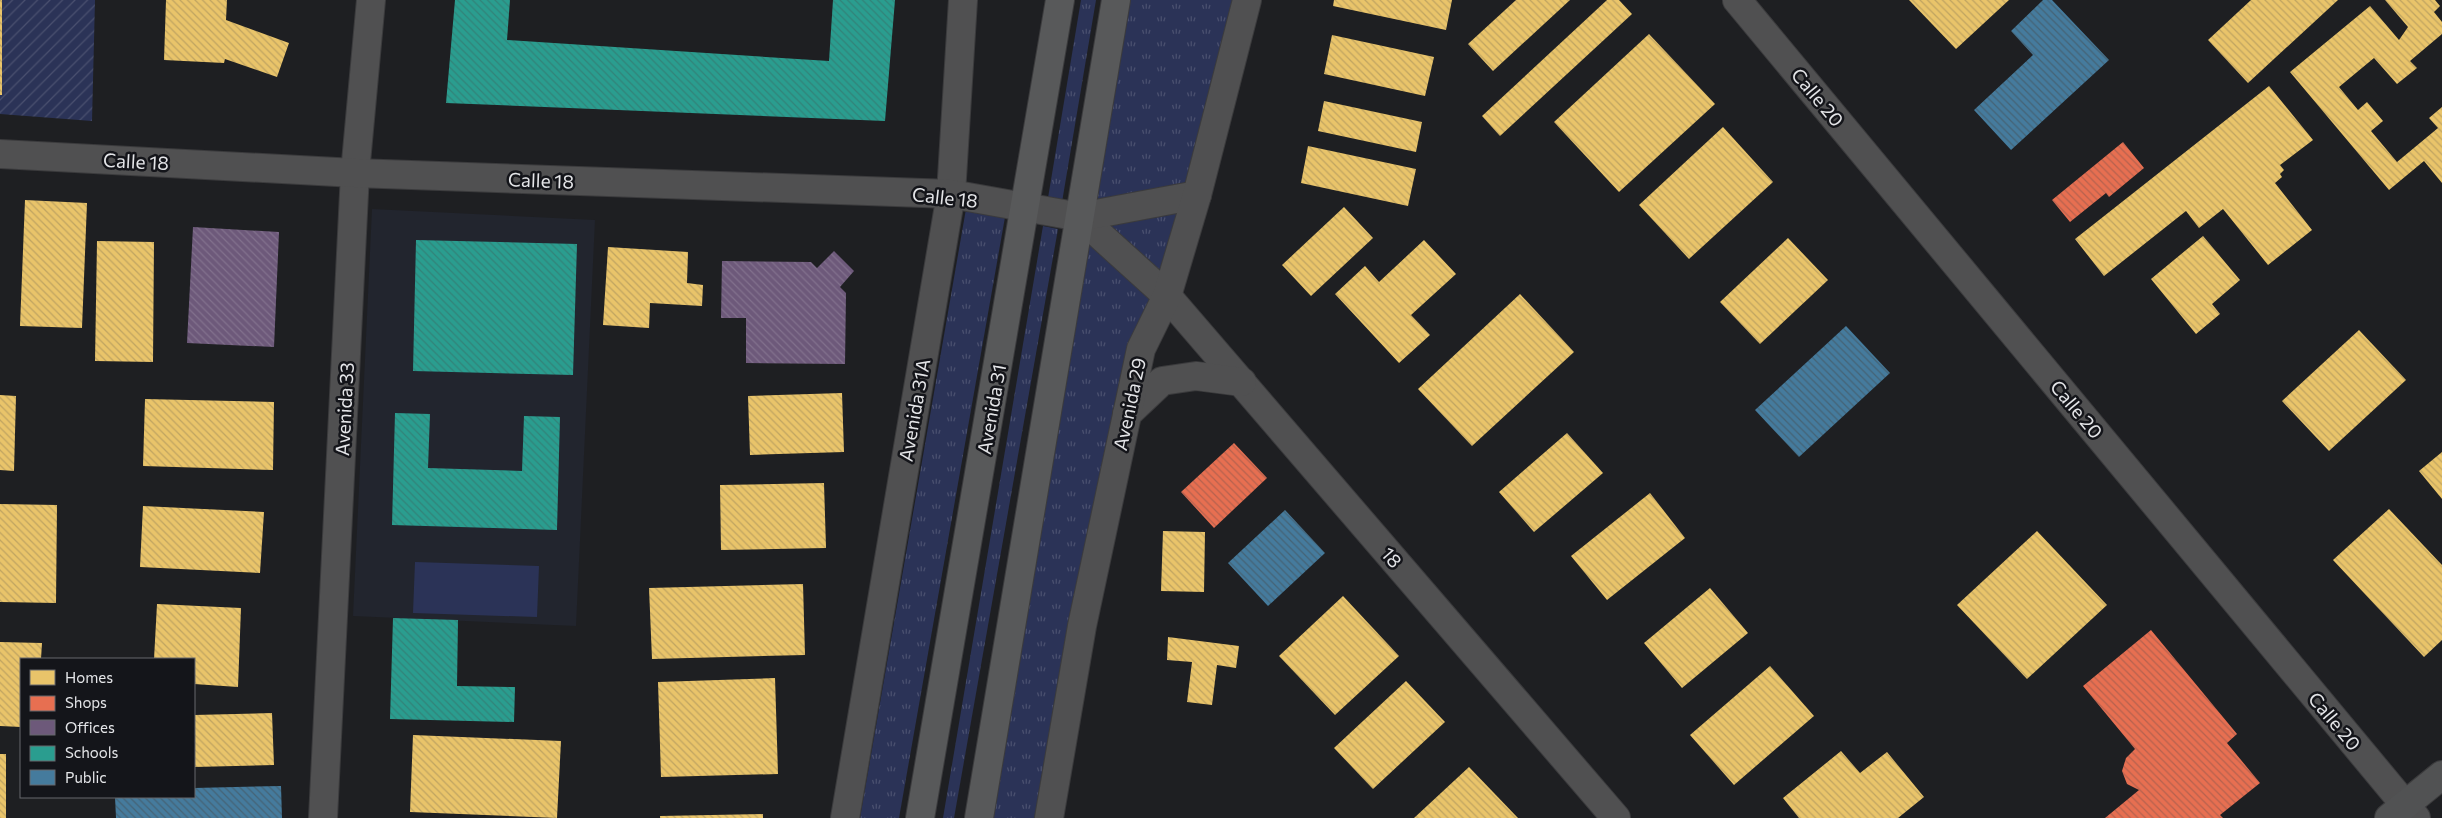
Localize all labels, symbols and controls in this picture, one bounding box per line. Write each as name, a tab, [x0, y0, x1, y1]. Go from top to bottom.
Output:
street label: Calle 20	[1787, 63, 1849, 131]
street label: Calle 18	[102, 148, 170, 174]
street label: Calle 18	[508, 167, 574, 193]
street label: Calle 18	[911, 182, 979, 212]
street label: Avenida 29	[1108, 356, 1150, 452]
street label: Avenida 31A	[894, 357, 934, 463]
street label: Avenida 33	[330, 362, 358, 456]
street label: Avenida 31	[972, 362, 1010, 456]
street label: Calle 20	[2046, 375, 2108, 443]
street label: 18	[1377, 542, 1407, 572]
legend	[20, 658, 195, 798]
text: Homes	[65, 668, 113, 686]
street label: Calle 20	[2304, 687, 2366, 755]
text: Shops	[65, 693, 107, 711]
text: Offices	[65, 718, 115, 736]
text: Schools	[65, 743, 119, 761]
text: Public	[65, 768, 107, 786]

